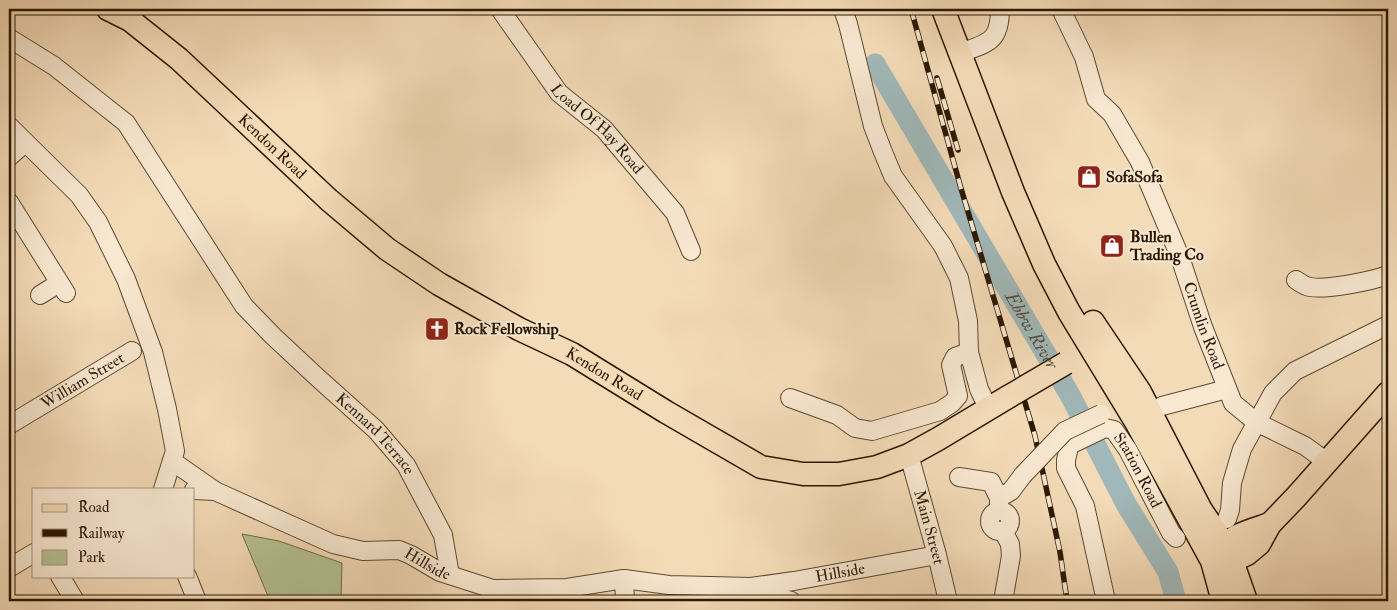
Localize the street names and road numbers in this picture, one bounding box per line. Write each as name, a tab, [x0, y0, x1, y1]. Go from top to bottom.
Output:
street label: Load Of Hay Road	[546, 80, 648, 178]
street label: Kendon Road	[234, 110, 311, 184]
street label: Crumlin Road	[1179, 279, 1229, 372]
street label: Kendon Road	[562, 343, 646, 405]
street label: William Street	[36, 348, 128, 414]
street label: Kennard Terrace	[332, 389, 419, 478]
street label: Station Road	[1109, 429, 1166, 511]
street label: Main Street	[909, 488, 949, 566]
street label: Hillside	[401, 543, 453, 585]
street label: Hillside	[814, 558, 867, 587]

